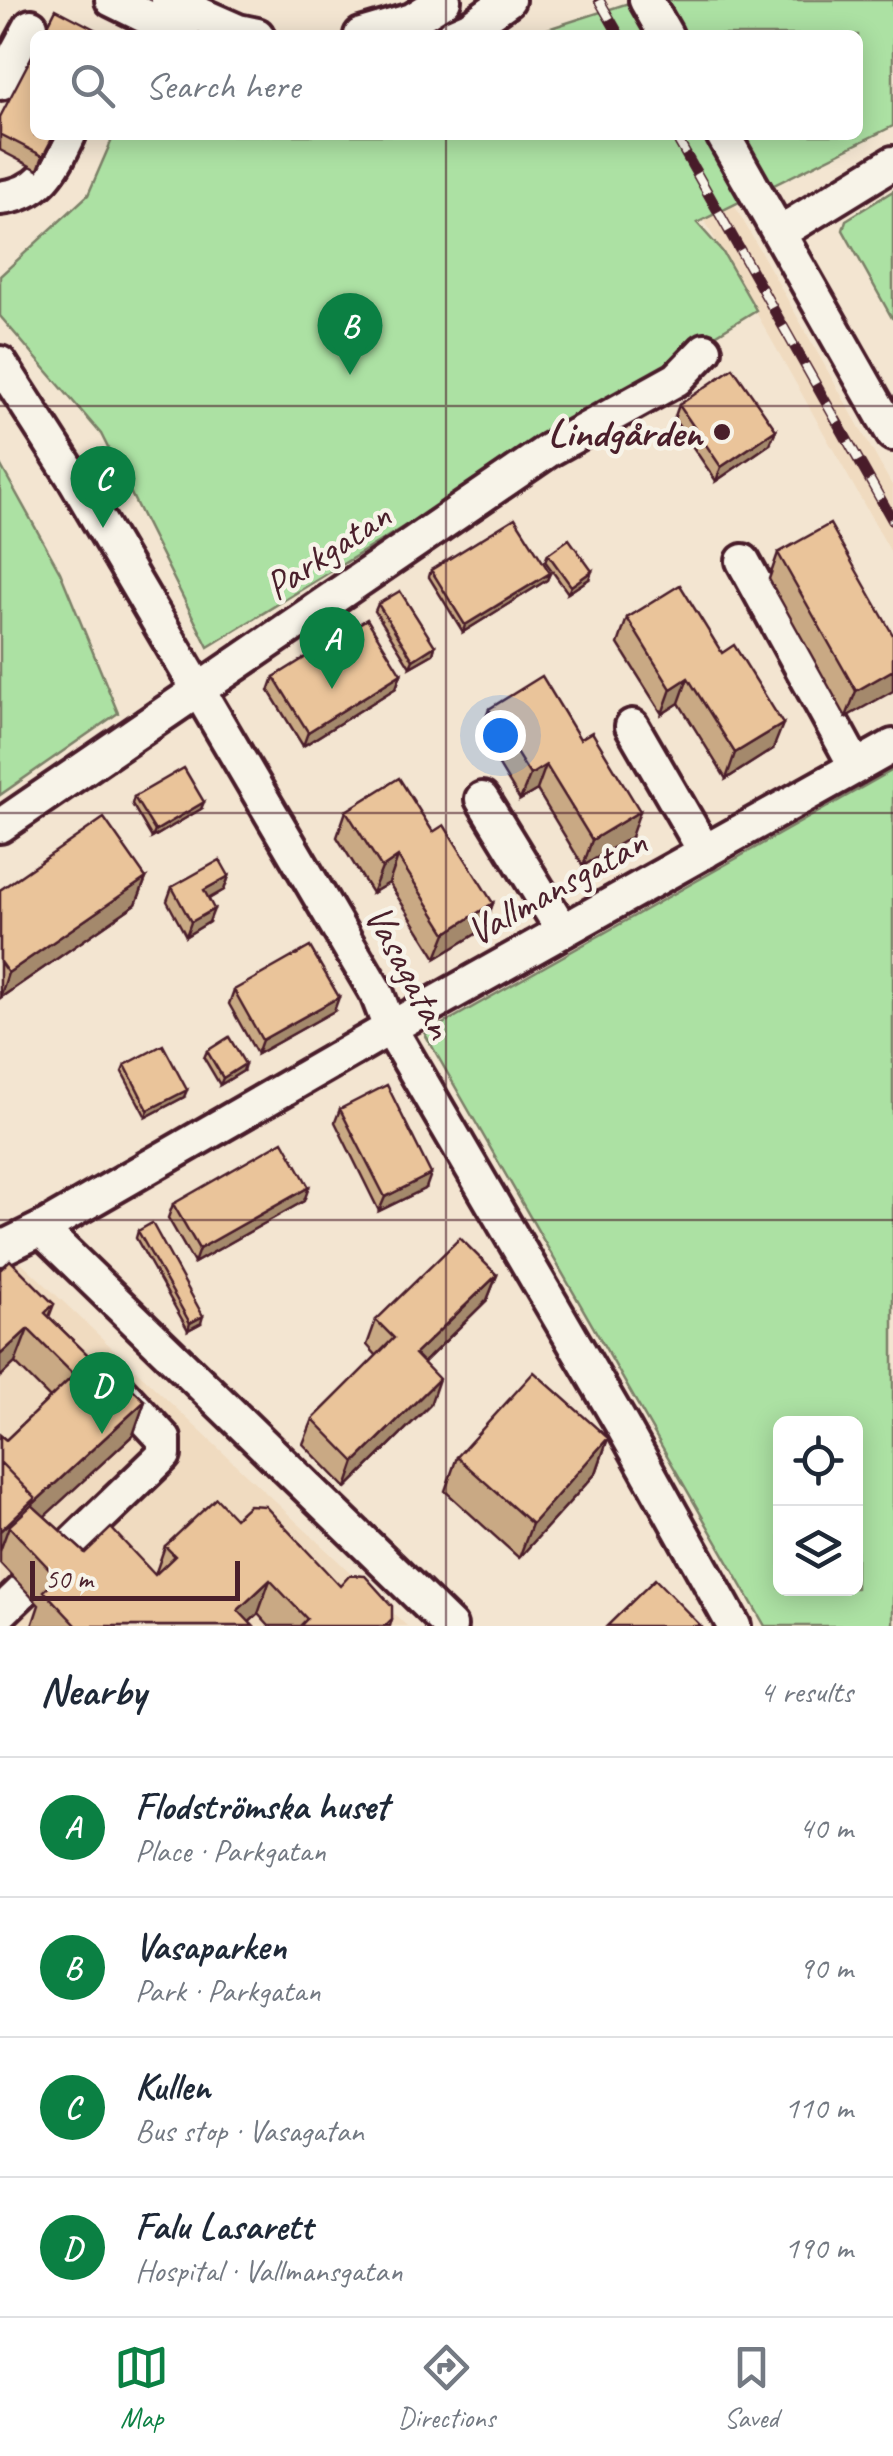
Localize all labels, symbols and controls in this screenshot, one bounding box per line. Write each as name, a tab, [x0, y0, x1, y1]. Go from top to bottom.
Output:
search box	[30, 30, 863, 140]
icon: search	[65, 58, 120, 113]
text: Search here	[145, 62, 300, 109]
pin: B	[318, 292, 382, 375]
place label: Lindgården	[548, 408, 705, 458]
marker: Lindgården	[711, 421, 733, 443]
pin: C	[70, 446, 136, 528]
street label: Parkgatan	[255, 490, 401, 611]
pin: A	[300, 606, 364, 689]
your location	[475, 710, 526, 761]
street label: Vallmansgatan	[458, 817, 656, 957]
street label: Vasagatan	[353, 896, 465, 1048]
pin: D	[70, 1352, 134, 1434]
map controls	[773, 1416, 863, 1596]
button: locate	[773, 1416, 863, 1506]
button: layers	[773, 1506, 863, 1596]
scale bar	[30, 1556, 240, 1600]
text: 50 m	[45, 1561, 93, 1596]
text: Nearby	[40, 1665, 146, 1718]
text: 4 results	[759, 1671, 853, 1712]
text: Flodströmska huset	[135, 1783, 388, 1830]
text: A	[64, 1807, 81, 1848]
text: 40 m	[799, 1807, 853, 1848]
text: Place · Parkgatan	[135, 1830, 326, 1871]
text: Vasaparken	[135, 1923, 286, 1970]
text: B	[64, 1947, 81, 1988]
text: 90 m	[799, 1947, 853, 1988]
text: Park · Parkgatan	[135, 1970, 320, 2011]
text: Kullen	[135, 2063, 210, 2110]
text: C	[65, 2087, 80, 2128]
text: 110 m	[784, 2087, 853, 2128]
text: Bus stop · Vasagatan	[135, 2110, 364, 2151]
text: Falu Lasarett	[135, 2203, 312, 2250]
text: D	[63, 2227, 82, 2268]
text: 190 m	[784, 2227, 853, 2268]
text: Hospital · Vallmansgatan	[135, 2250, 402, 2291]
tab: Map	[114, 2340, 169, 2435]
tab: Directions	[398, 2340, 495, 2435]
tab: Saved	[724, 2340, 779, 2435]

